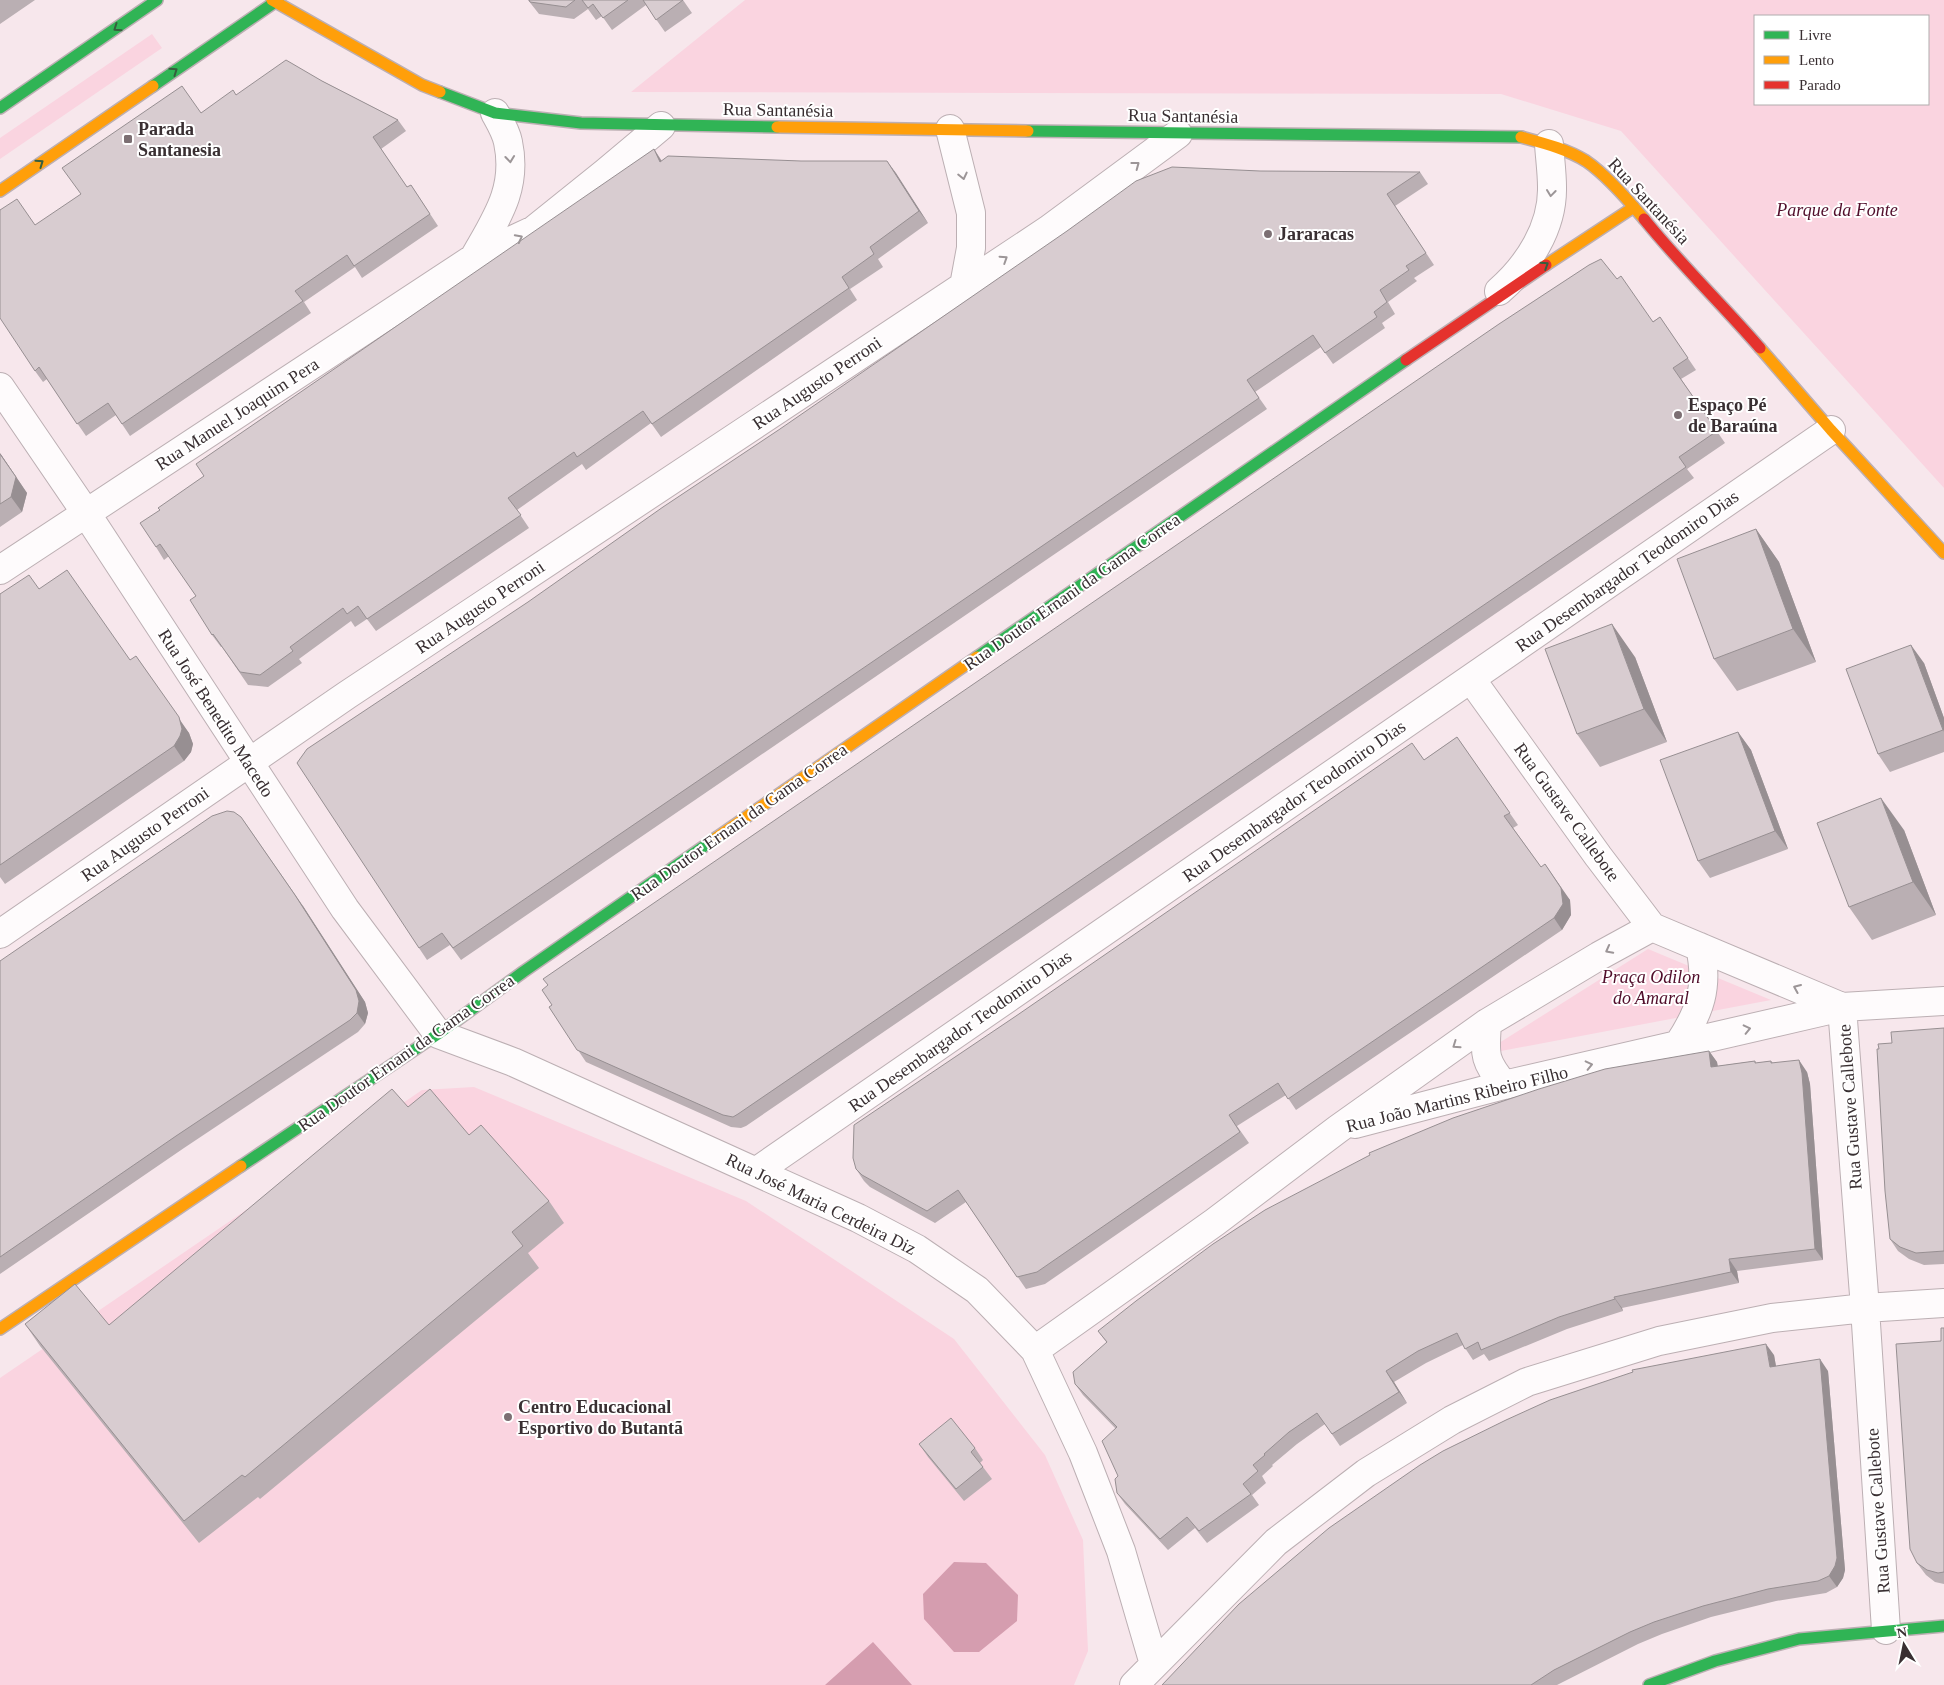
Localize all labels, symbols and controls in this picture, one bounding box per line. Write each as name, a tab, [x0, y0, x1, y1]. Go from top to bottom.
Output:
legend	[1754, 15, 1929, 105]
one-way arrow	[113, 22, 123, 31]
text: Livre	[1799, 27, 1832, 43]
text: Lento	[1799, 52, 1834, 68]
one-way arrow	[168, 68, 178, 77]
text: Parado	[1799, 77, 1841, 93]
street label: Rua Santanésia	[723, 99, 833, 121]
street label: Rua Santanésia	[1128, 105, 1238, 127]
place label: Parada Santanesia	[138, 119, 221, 160]
marker: Parada Santanesia	[122, 133, 134, 145]
street label: Rua Santanésia	[1604, 154, 1694, 248]
one-way arrow	[504, 155, 515, 163]
one-way arrow	[34, 160, 44, 169]
one-way arrow	[1130, 162, 1139, 170]
one-way arrow	[957, 172, 968, 181]
one-way arrow	[1546, 189, 1557, 197]
park label: Parque da Fonte	[1775, 200, 1898, 220]
place label: Jararacas	[1278, 224, 1354, 244]
marker: Jararacas	[1262, 228, 1274, 240]
one-way arrow	[514, 234, 523, 244]
one-way arrow	[999, 256, 1008, 265]
one-way arrow	[1540, 262, 1549, 272]
street label: Rua Augusto Perroni	[749, 332, 885, 434]
street label: Rua Manuel Joaquim Pera	[152, 354, 322, 474]
place label: Espaço Pé de Baraúna	[1688, 395, 1778, 436]
marker: Espaço Pé de Baraúna	[1672, 409, 1684, 421]
street label: Rua Desembargador Teodomiro Dias	[1512, 486, 1742, 656]
street label: Rua Doutor Ernani da Gama Correa	[960, 509, 1184, 675]
street label: Rua Augusto Perroni	[412, 556, 548, 658]
street label: Rua José Benedito Macedo	[154, 625, 278, 801]
street label: Rua Desembargador Teodomiro Dias	[1179, 716, 1409, 886]
street label: Rua Doutor Ernani da Gama Correa	[627, 739, 851, 905]
street label: Rua Gustave Callebote	[1510, 739, 1624, 885]
street label: Rua Augusto Perroni	[77, 783, 213, 885]
one-way arrow	[1606, 944, 1615, 954]
street label: Rua Desembargador Teodomiro Dias	[845, 946, 1075, 1116]
park label: Praça Odilon do Amaral	[1601, 967, 1700, 1008]
street label: Rua Doutor Ernani da Gama Correa	[294, 970, 518, 1136]
one-way arrow	[1793, 984, 1802, 994]
one-way arrow	[1743, 1024, 1752, 1035]
street label: Rua Gustave Callebote	[1834, 1024, 1866, 1190]
one-way arrow	[1453, 1039, 1462, 1048]
one-way arrow	[1584, 1060, 1593, 1071]
street label: Rua João Martins Ribeiro Filho	[1344, 1062, 1570, 1136]
street label: Rua José Maria Cerdeira Diz	[723, 1149, 919, 1259]
place label: Centro Educacional Esportivo do Butantã	[518, 1397, 683, 1438]
marker: Centro Educacional Esportivo do Butantã	[502, 1411, 514, 1423]
street label: Rua Gustave Callebote	[1862, 1428, 1894, 1594]
north arrow	[1879, 1620, 1929, 1670]
text: N	[1896, 1624, 1908, 1641]

